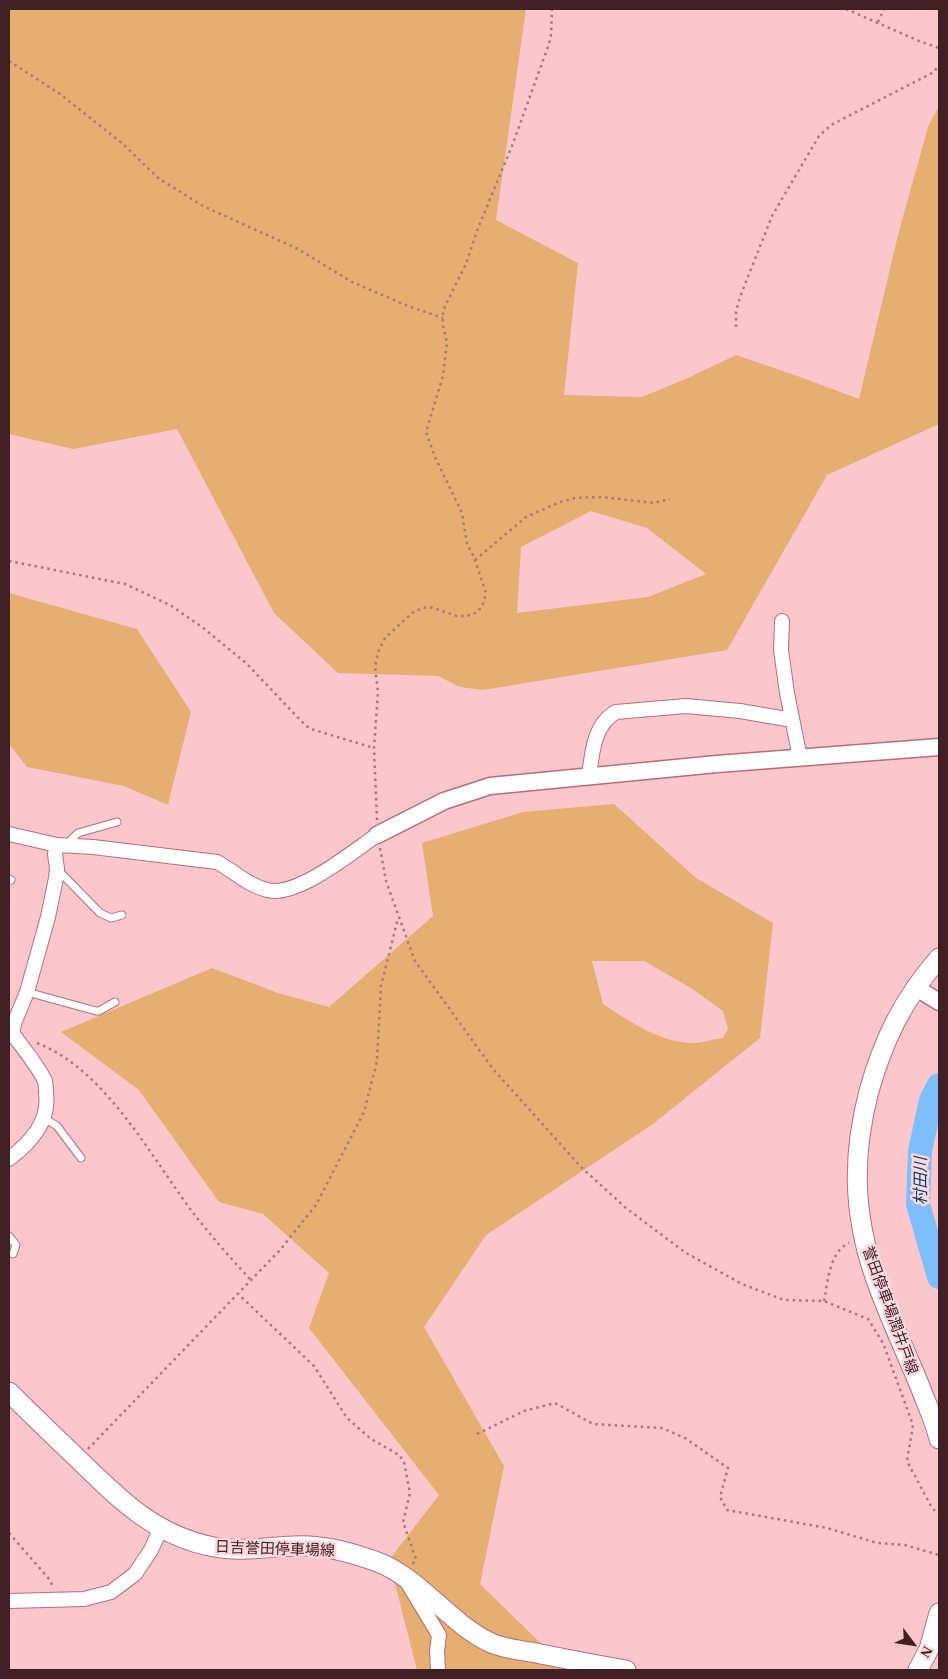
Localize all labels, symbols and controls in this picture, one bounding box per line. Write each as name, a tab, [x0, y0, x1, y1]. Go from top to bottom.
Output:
water label: 村田川	[910, 1157, 930, 1205]
street label: 誉田停車場潤井戸線	[859, 1243, 923, 1377]
street label: 日吉誉田停車場線	[215, 1537, 335, 1559]
north arrow	[888, 1619, 938, 1669]
text: N	[917, 1644, 935, 1660]

